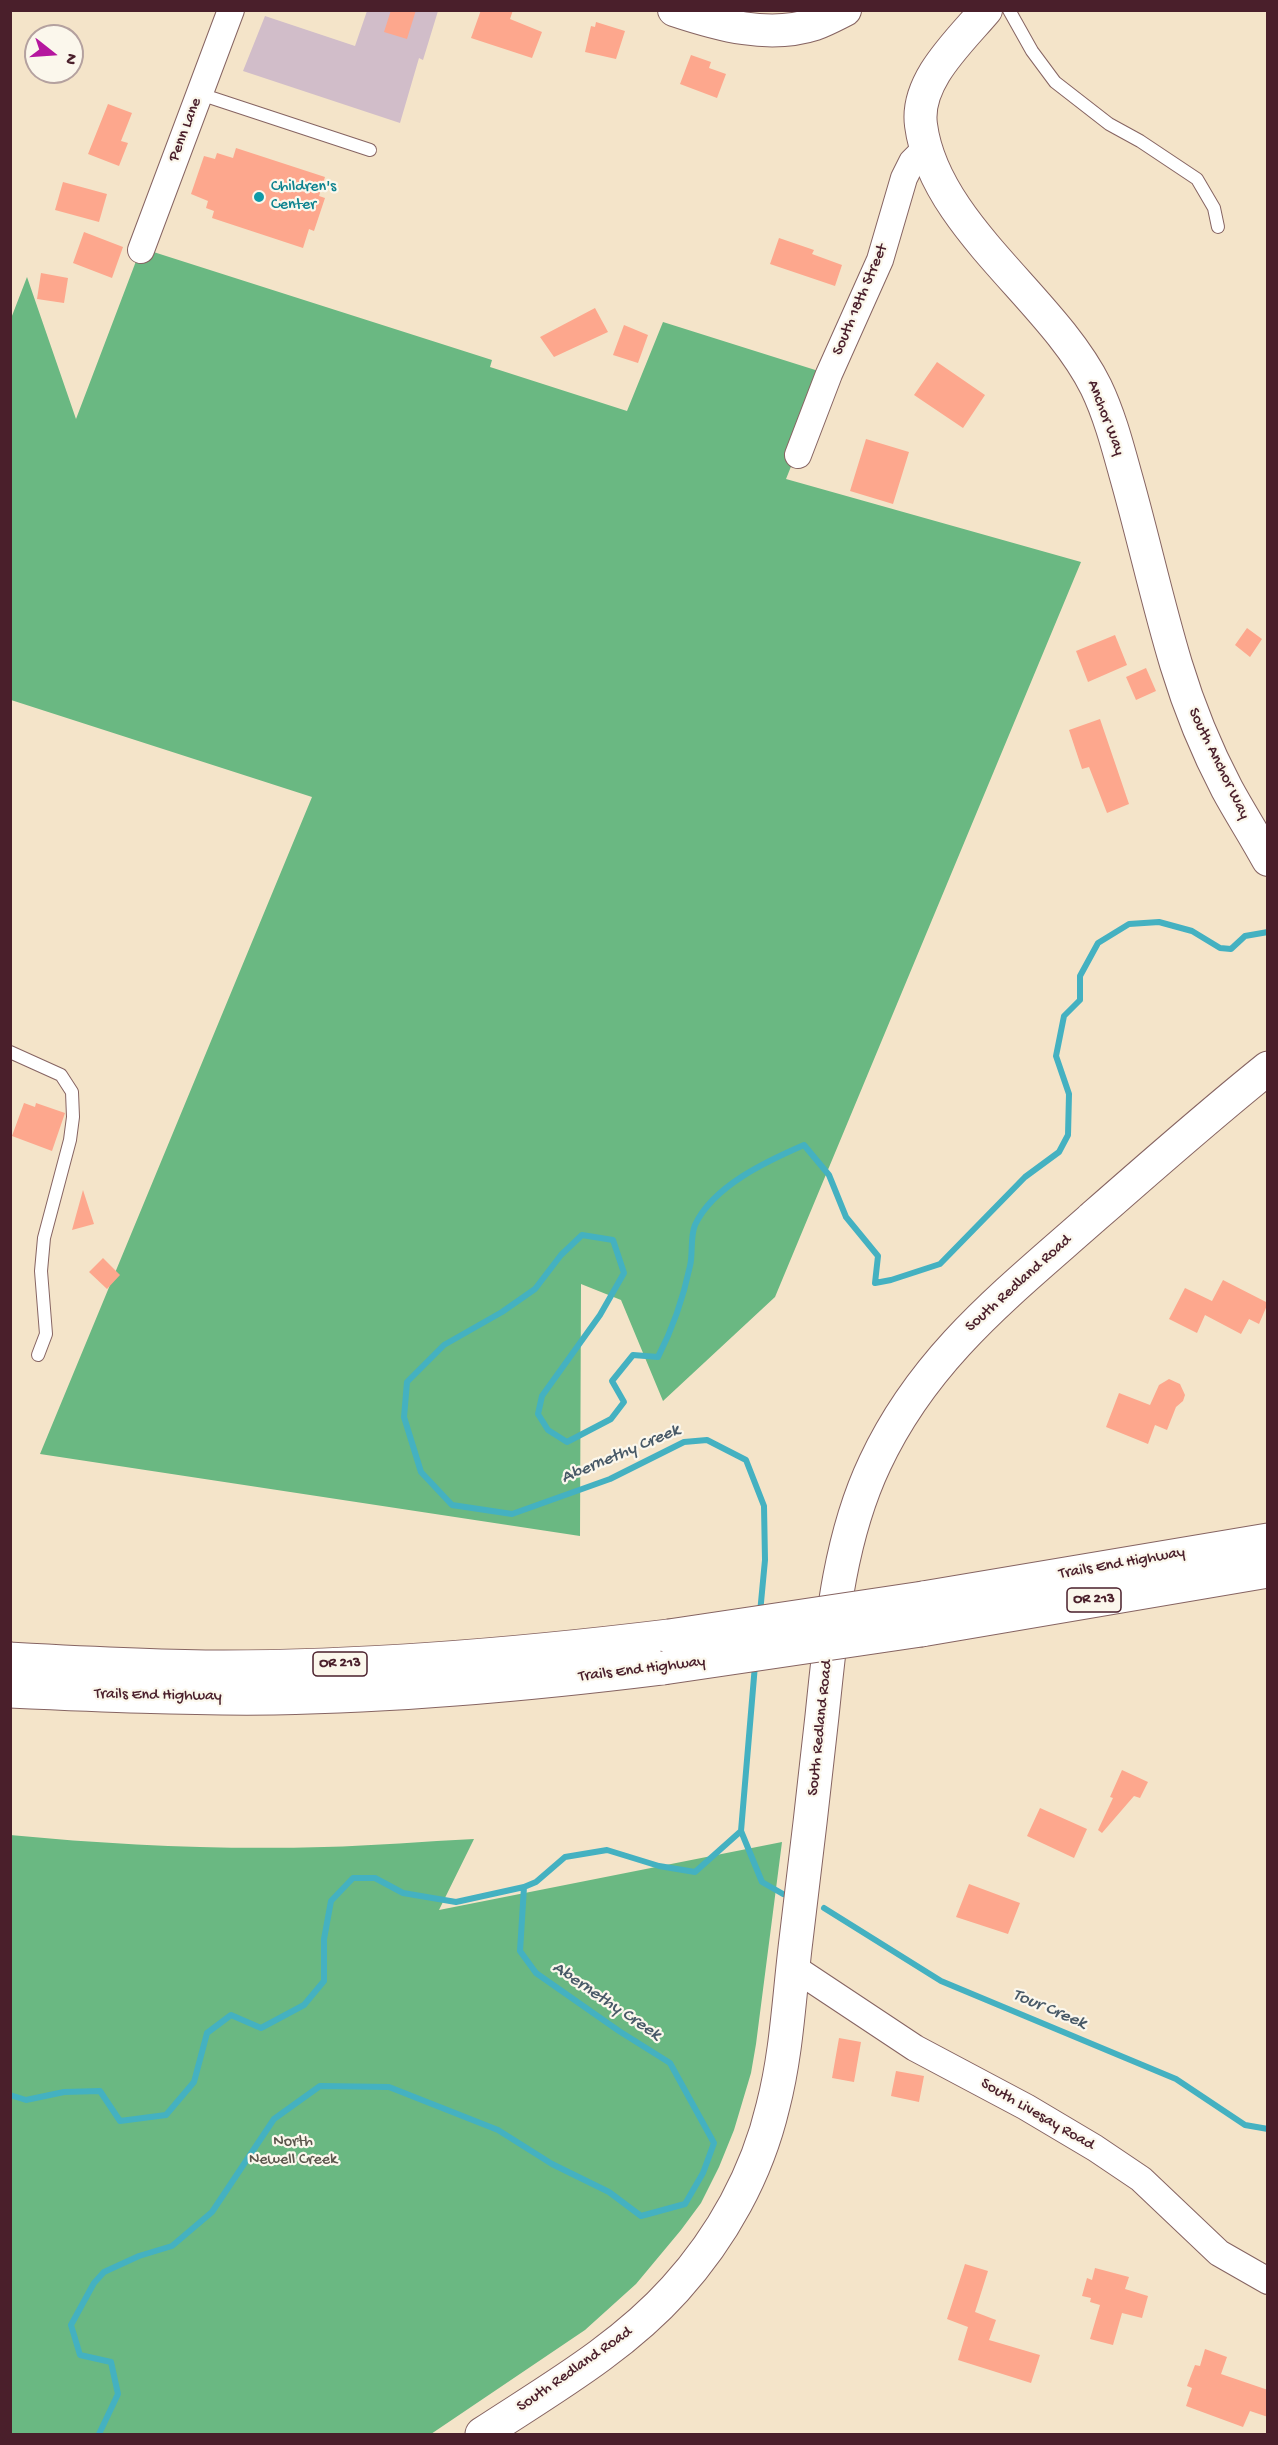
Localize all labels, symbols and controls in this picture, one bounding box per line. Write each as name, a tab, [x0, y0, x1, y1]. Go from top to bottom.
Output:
north arrow	[24, 24, 84, 84]
text: N	[59, 51, 80, 67]
street label: Penn Lane	[165, 95, 207, 165]
place label: Children's Center	[271, 178, 336, 216]
marker: Children's Center	[252, 190, 266, 204]
street label: South 18th Street	[829, 242, 893, 358]
street label: Anchor Way	[1082, 378, 1128, 458]
street label: South Anchor Way	[1183, 705, 1253, 823]
street label: South Redland Road	[962, 1231, 1076, 1337]
water label: Abernethy Creek	[559, 1420, 683, 1490]
street label: Trails End Highway	[1058, 1543, 1186, 1585]
road number: OR 213	[1067, 1588, 1121, 1612]
road number: OR 213	[313, 1652, 367, 1676]
street label: Trails End Highway	[578, 1653, 706, 1687]
street label: South Redland Road	[804, 1659, 838, 1797]
street label: Trails End Highway	[94, 1685, 222, 1707]
water label: Abernethy Creek	[548, 1958, 664, 2046]
water label: Tour Creek	[1009, 1985, 1089, 2035]
street label: South Livesay Road	[977, 2075, 1097, 2155]
park label: North Newell Creek	[249, 2133, 337, 2171]
street label: South Redland Road	[514, 2323, 636, 2417]

